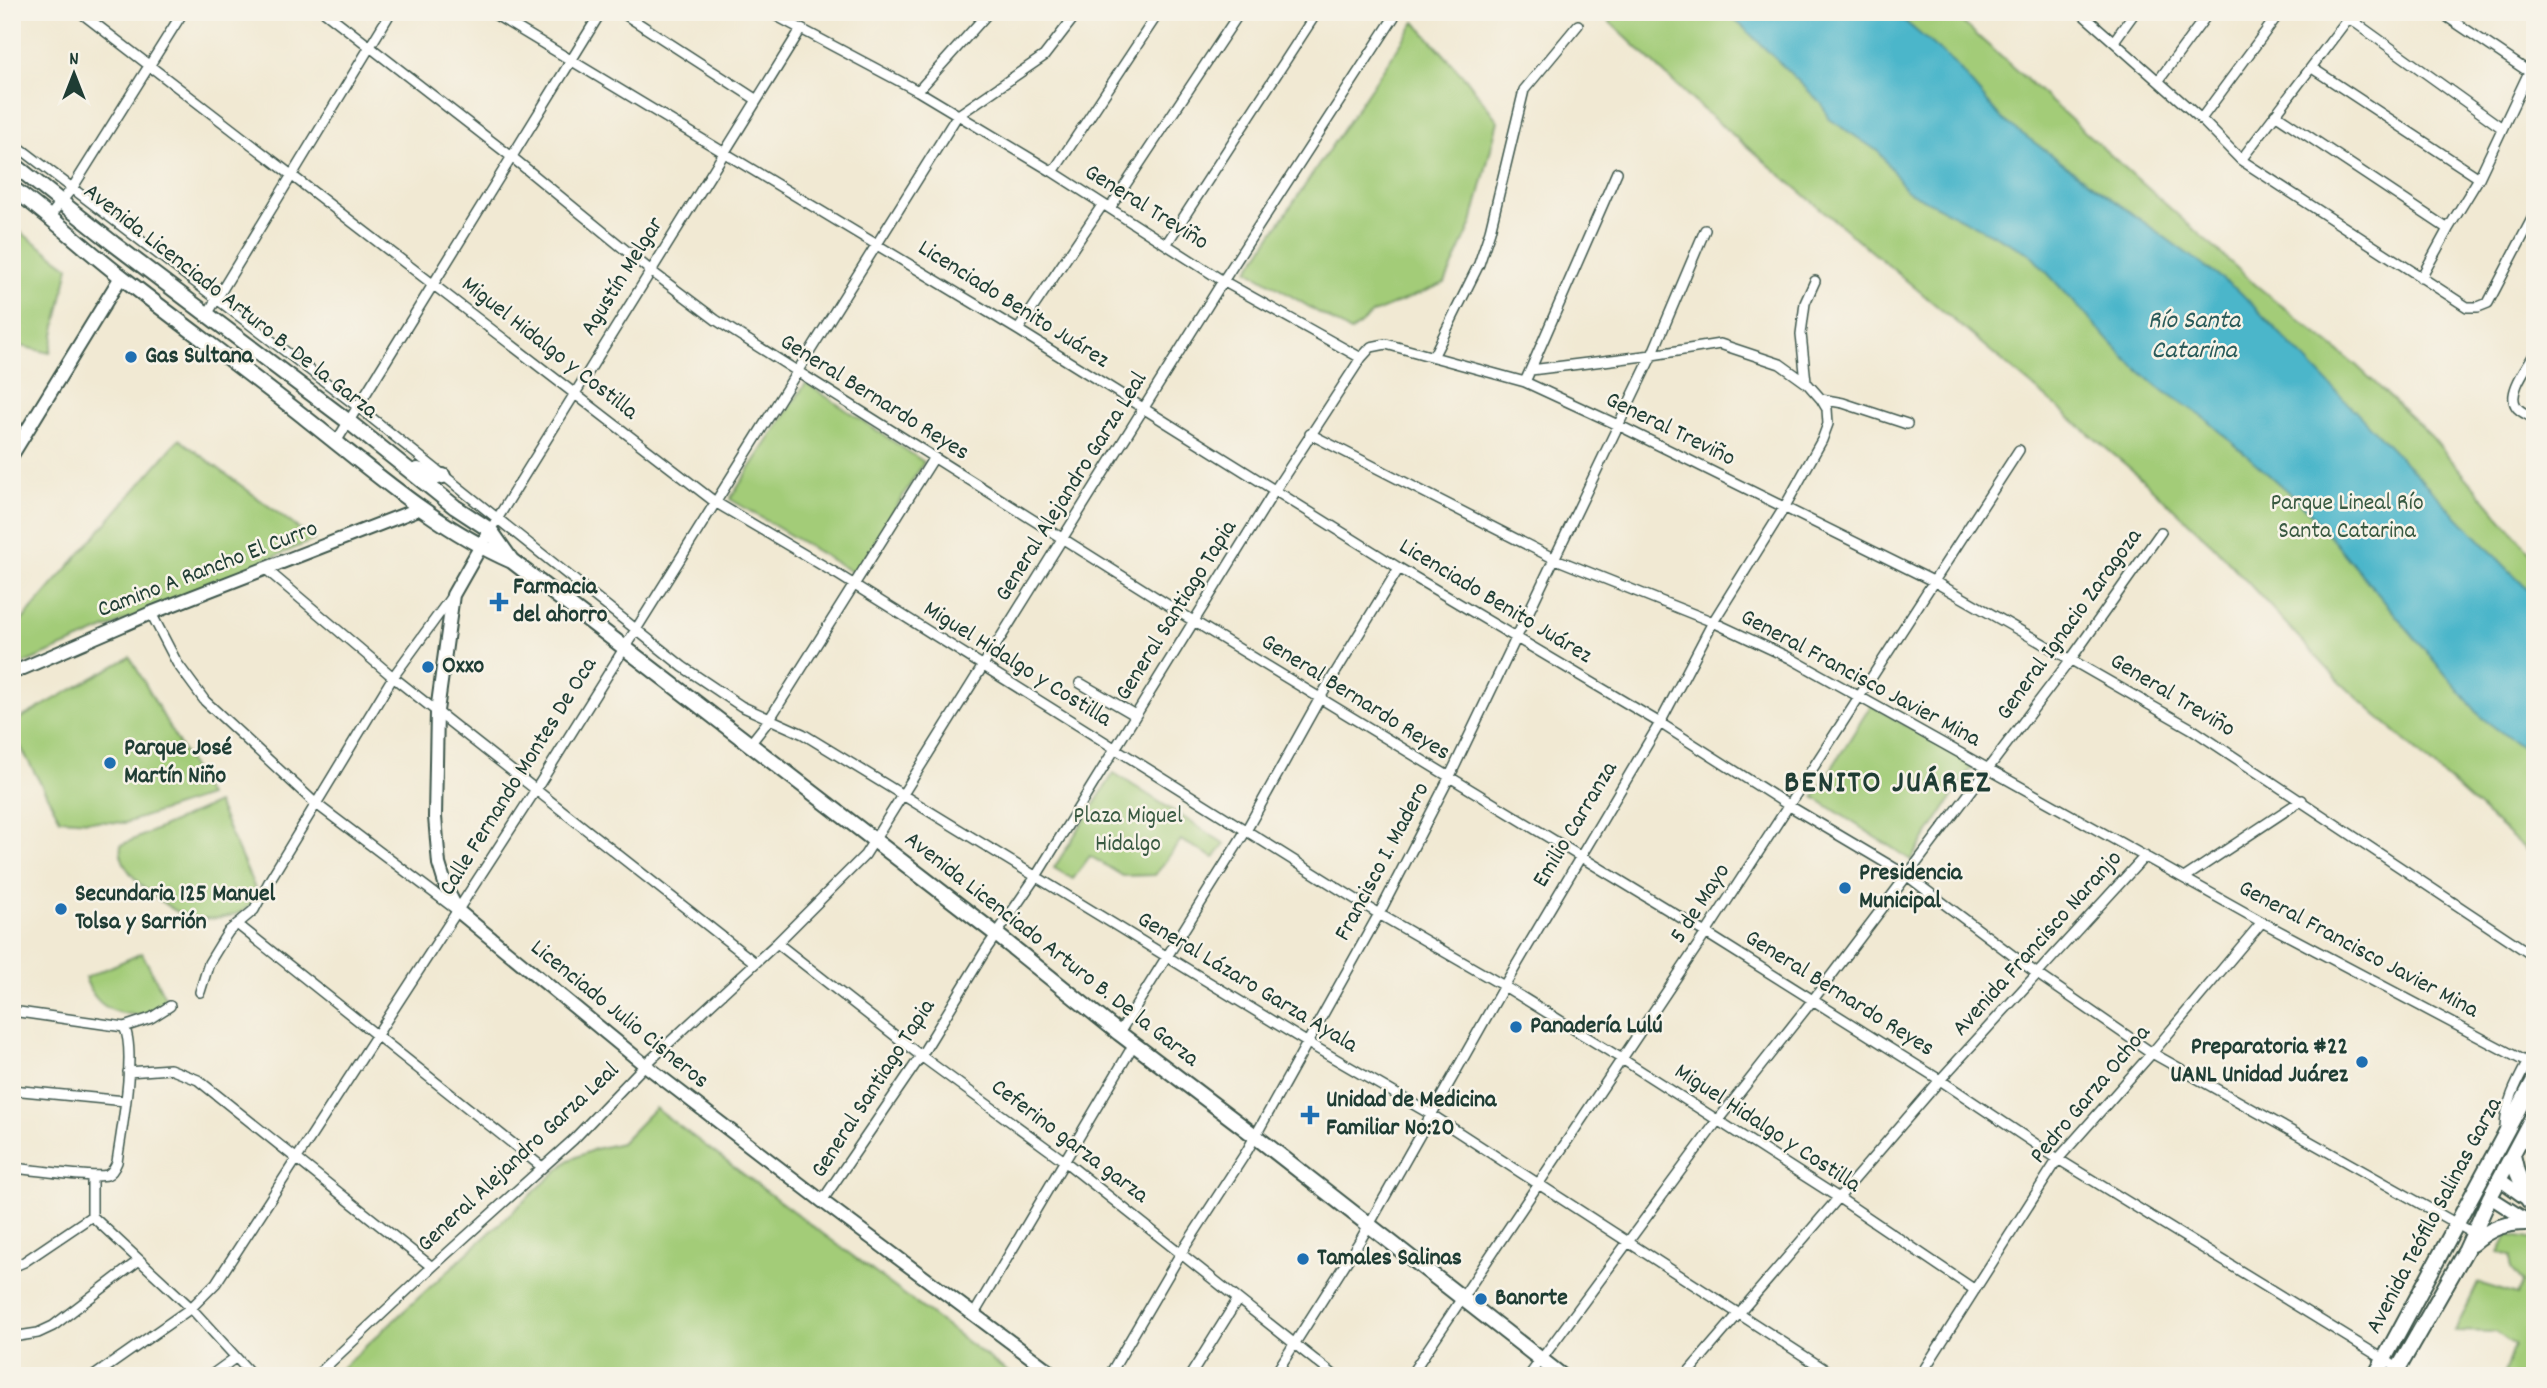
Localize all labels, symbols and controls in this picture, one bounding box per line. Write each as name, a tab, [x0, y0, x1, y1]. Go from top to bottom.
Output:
north arrow	[38, 38, 108, 108]
text: N	[69, 47, 79, 74]
street label: General Treviño	[1077, 156, 1215, 260]
street label: Avenida Licenciado Arturo B. De la Garza	[75, 176, 385, 429]
street label: Agustín Melgar	[573, 211, 673, 343]
street label: Licenciado Benito Juárez	[911, 232, 1115, 378]
street label: Miguel Hidalgo y Costilla	[453, 269, 645, 429]
water label: Río Santa Catarina	[2148, 303, 2242, 370]
street label: General Bernardo Reyes	[773, 326, 975, 470]
place label: Gas Sultana	[145, 340, 254, 374]
marker: Gas Sultana	[123, 349, 139, 365]
street label: General Alejandro Garza Leal	[987, 365, 1157, 609]
street label: General Treviño	[1599, 384, 1741, 476]
park label: Parque Lineal Río Santa Catarina	[2270, 487, 2424, 549]
street label: Camino A Rancho El Curro	[93, 512, 323, 628]
street label: General Santiago Tapia	[1108, 513, 1247, 708]
street label: General Ignacio Zaragoza	[1989, 521, 2152, 728]
street label: Licenciado Benito Juárez	[1392, 531, 1598, 673]
place label: Farmacia del ahorro	[513, 571, 608, 633]
street label: Miguel Hidalgo y Costilla	[916, 593, 1118, 737]
marker: Farmacia del ahorro	[491, 594, 507, 610]
street label: General Francisco Javier Mina	[1734, 601, 1987, 757]
street label: General Bernardo Reyes	[1254, 626, 1456, 770]
street label: General Treviño	[2103, 645, 2241, 747]
place label: Oxxo	[442, 650, 485, 684]
street label: Calle Fernando Montes De Oca	[432, 651, 607, 903]
marker: Oxxo	[420, 659, 436, 675]
place label: Parque José Martín Niño	[124, 732, 232, 794]
marker: Parque José Martín Niño	[102, 755, 118, 771]
street label: Emilio Carranza	[1525, 755, 1627, 894]
district label: BENITO JUÁREZ	[1784, 762, 1992, 808]
street label: Francisco I. Madero	[1327, 777, 1439, 947]
park label: Plaza Miguel Hidalgo	[1073, 800, 1183, 862]
street label: Avenida Licenciado Arturo B. De la Garza	[896, 824, 1206, 1077]
street label: Avenida Francisco Naranjo	[1945, 843, 2131, 1045]
street label: 5 de Mayo	[1662, 857, 1740, 951]
place label: Presidencia Municipal	[1859, 857, 1963, 919]
street label: General Francisco Javier Mina	[2232, 872, 2485, 1028]
place label: Secundaria 125 Manuel Tolsa y Sarrión	[75, 878, 275, 940]
marker: Presidencia Municipal	[1837, 880, 1853, 896]
marker: Secundaria 125 Manuel Tolsa y Sarrión	[53, 901, 69, 917]
street label: General Lázaro Garza Ayala	[1130, 903, 1364, 1063]
street label: General Bernardo Reyes	[1738, 922, 1940, 1066]
street label: Licenciado Julio Cisneros	[522, 932, 716, 1098]
street label: General Santiago Tapia	[803, 992, 945, 1185]
place label: Panadería Lulú	[1530, 1010, 1663, 1044]
street label: Pedro Garza Ochoa	[2023, 1018, 2160, 1172]
marker: Panadería Lulú	[1508, 1019, 1524, 1035]
place label: Preparatoria #22 UANL Unidad Juárez	[2170, 1031, 2349, 1093]
marker: Preparatoria #22 UANL Unidad Juárez	[2354, 1054, 2370, 1070]
street label: General Alejandro Garza Leal	[410, 1055, 628, 1261]
street label: Miguel Hidalgo y Costilla	[1667, 1056, 1868, 1203]
street label: Ceferino garza garza	[983, 1071, 1156, 1213]
place label: Unidad de Medicina Familiar No:20	[1326, 1084, 1497, 1146]
street label: Avenida Teófilo Salinas Garza	[2358, 1091, 2512, 1340]
marker: Unidad de Medicina Familiar No:20	[1300, 1105, 1320, 1125]
place label: Tamales Salinas	[1317, 1242, 1462, 1276]
marker: Tamales Salinas	[1295, 1251, 1311, 1267]
place label: Banorte	[1495, 1282, 1568, 1316]
marker: Banorte	[1473, 1291, 1489, 1307]

